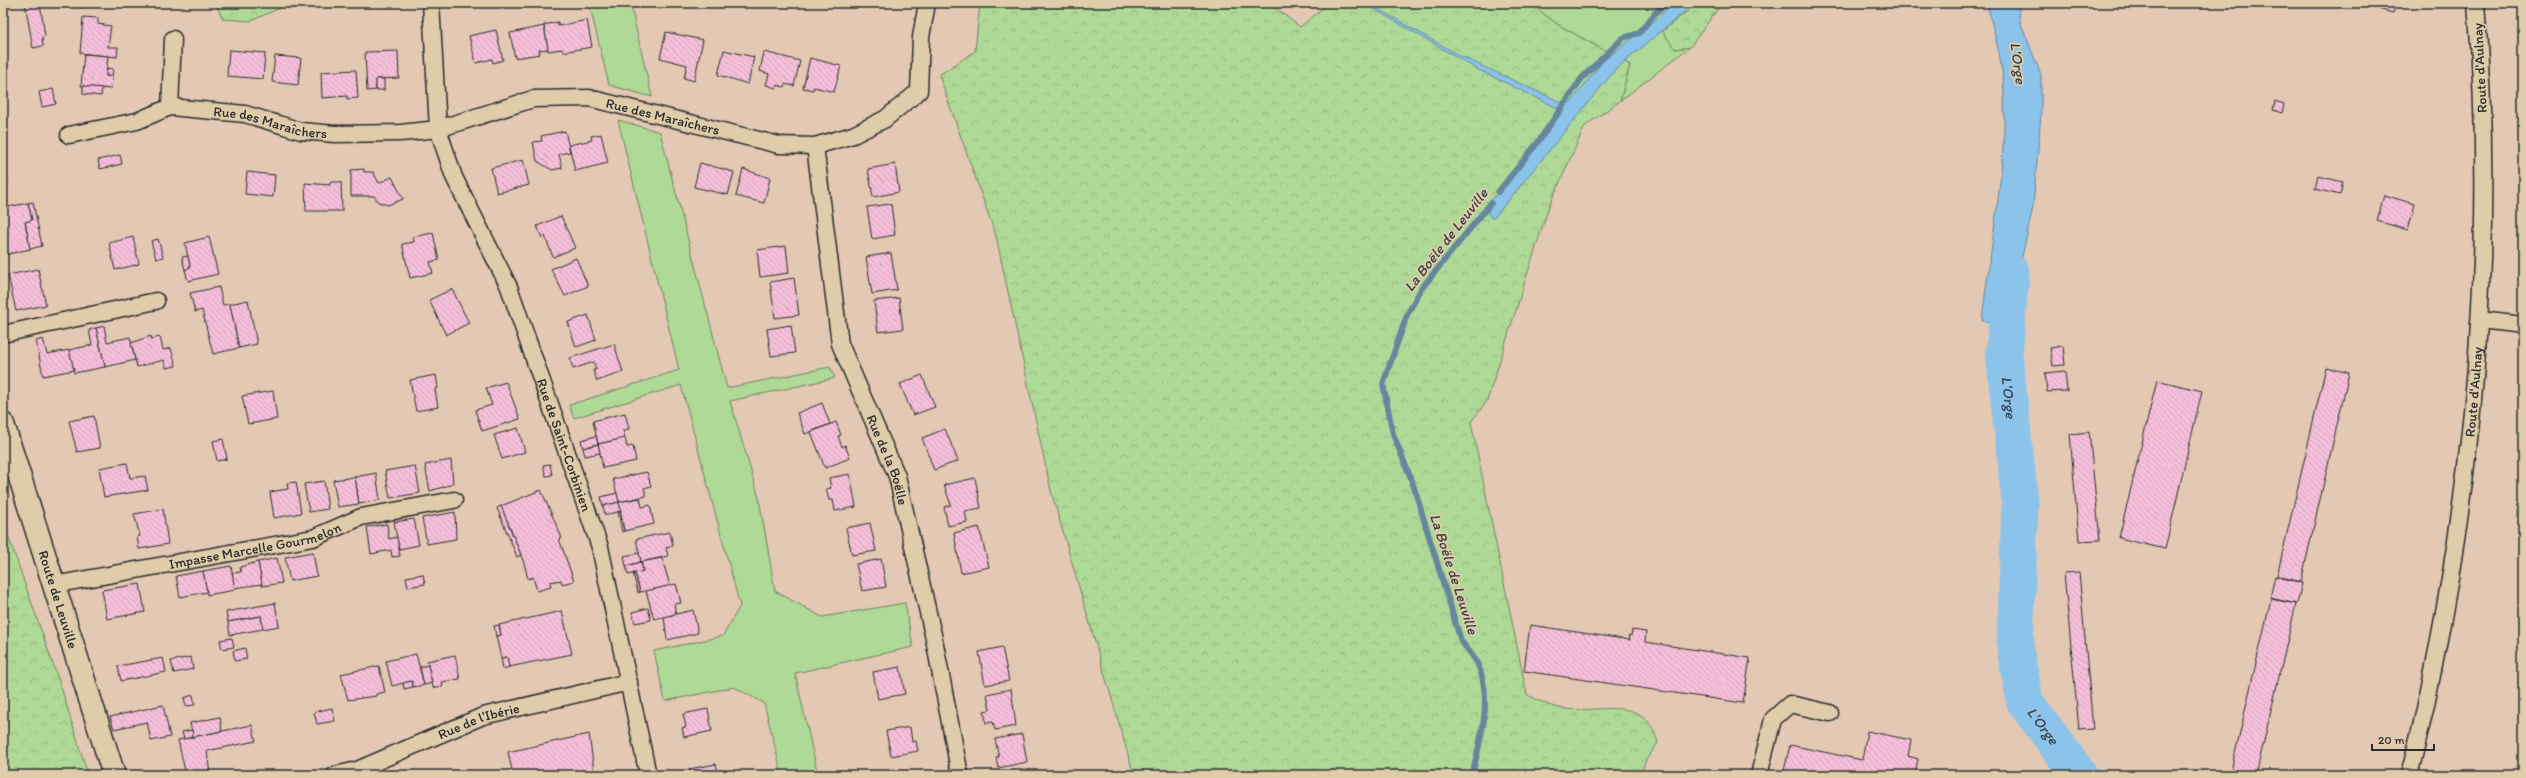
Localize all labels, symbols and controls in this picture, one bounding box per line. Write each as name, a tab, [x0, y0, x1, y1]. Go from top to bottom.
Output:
street label: Route d'Aulnay	[2469, 22, 2491, 114]
water label: L'Orge	[2006, 41, 2030, 86]
street label: Rue des Maraîchers	[604, 94, 721, 139]
street label: Rue des Maraîchers	[213, 103, 328, 142]
water label: La Boële de Leuville	[1400, 184, 1492, 295]
street label: Route d'Aulnay	[2461, 346, 2486, 438]
street label: Rue de Saint-Corbinien	[533, 376, 595, 514]
water label: L'Orge	[1998, 376, 2020, 420]
street label: Rue de la Boëlle	[863, 412, 912, 507]
water label: La Boële de Leuville	[1426, 511, 1482, 637]
street label: Impasse Marcelle Gourmelon	[168, 518, 344, 572]
street label: Route de Leuville	[35, 548, 82, 651]
street label: Rue de l'Ibérie	[435, 699, 521, 743]
water label: L'Orge	[2023, 704, 2063, 749]
scale bar	[2372, 726, 2434, 752]
text: 20 m	[2378, 733, 2405, 747]

